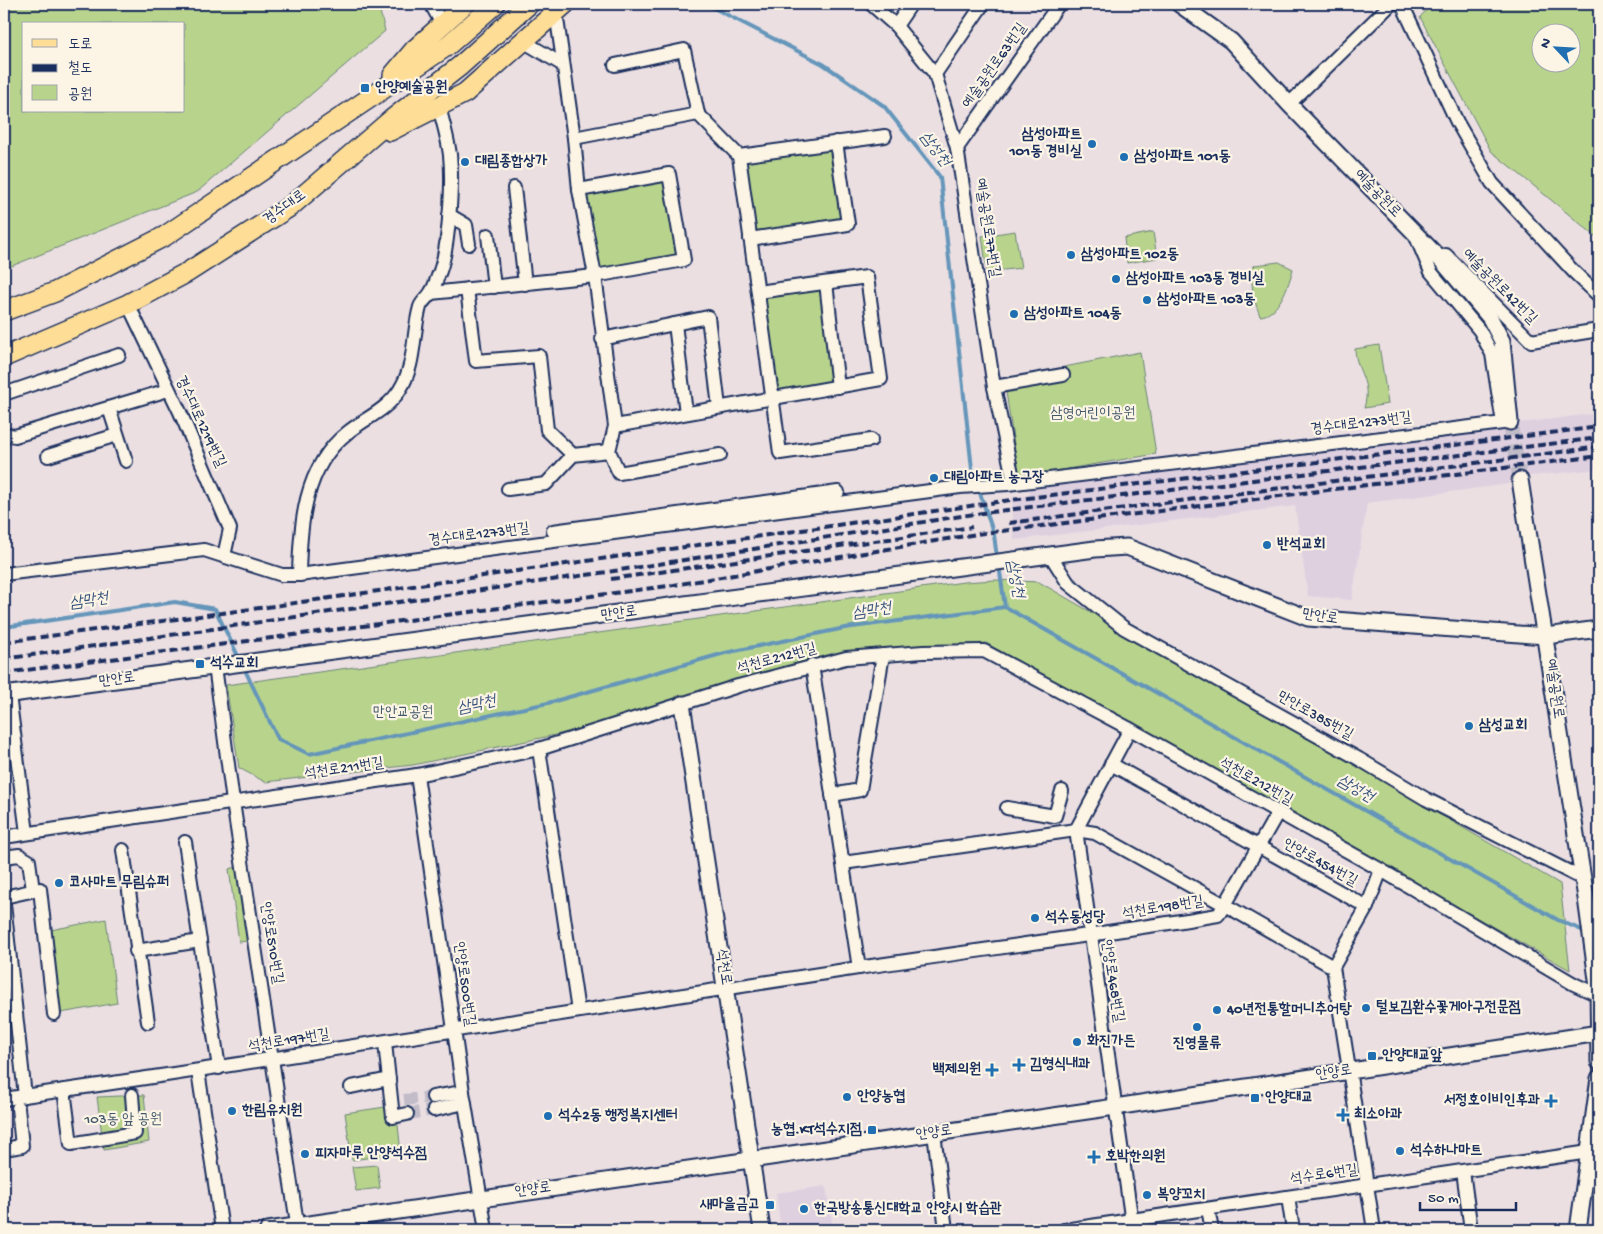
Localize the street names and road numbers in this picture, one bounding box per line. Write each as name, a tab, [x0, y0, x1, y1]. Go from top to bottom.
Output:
street label: 예술공원로63번길	[958, 19, 1031, 112]
street label: 예술공원로	[1350, 165, 1405, 222]
street label: 예술공원로77번길	[970, 177, 1005, 279]
street label: 경수대로	[260, 187, 310, 229]
street label: 예술공원로42번길	[1458, 245, 1541, 328]
street label: 경수대로1219번길	[171, 373, 229, 471]
street label: 경수대로1273번길	[1310, 409, 1412, 439]
street label: 경수대로1273번길	[428, 520, 530, 550]
street label: 만안로	[600, 603, 638, 625]
street label: 만안로	[1301, 605, 1339, 629]
street label: 석천로212번길	[735, 640, 819, 678]
street label: 예술공원로	[1541, 658, 1568, 720]
street label: 만안로	[98, 669, 136, 691]
street label: 만안로385번길	[1274, 688, 1356, 744]
street label: 석천로212번길	[1216, 754, 1296, 810]
street label: 석천로211번길	[303, 755, 385, 783]
street label: 안양로454번길	[1280, 835, 1360, 891]
street label: 석천로198번길	[1121, 893, 1205, 923]
street label: 안양로510번길	[256, 901, 286, 985]
street label: 안양로468번길	[1097, 938, 1127, 1024]
street label: 안양로500번길	[449, 941, 479, 1027]
street label: 석천로	[711, 948, 735, 986]
street label: 석천로197번길	[247, 1026, 331, 1056]
street label: 안양로	[1315, 1061, 1353, 1085]
street label: 안양로	[915, 1122, 953, 1144]
street label: 석수로6번길	[1289, 1161, 1359, 1189]
street label: 안양로	[514, 1179, 552, 1201]

